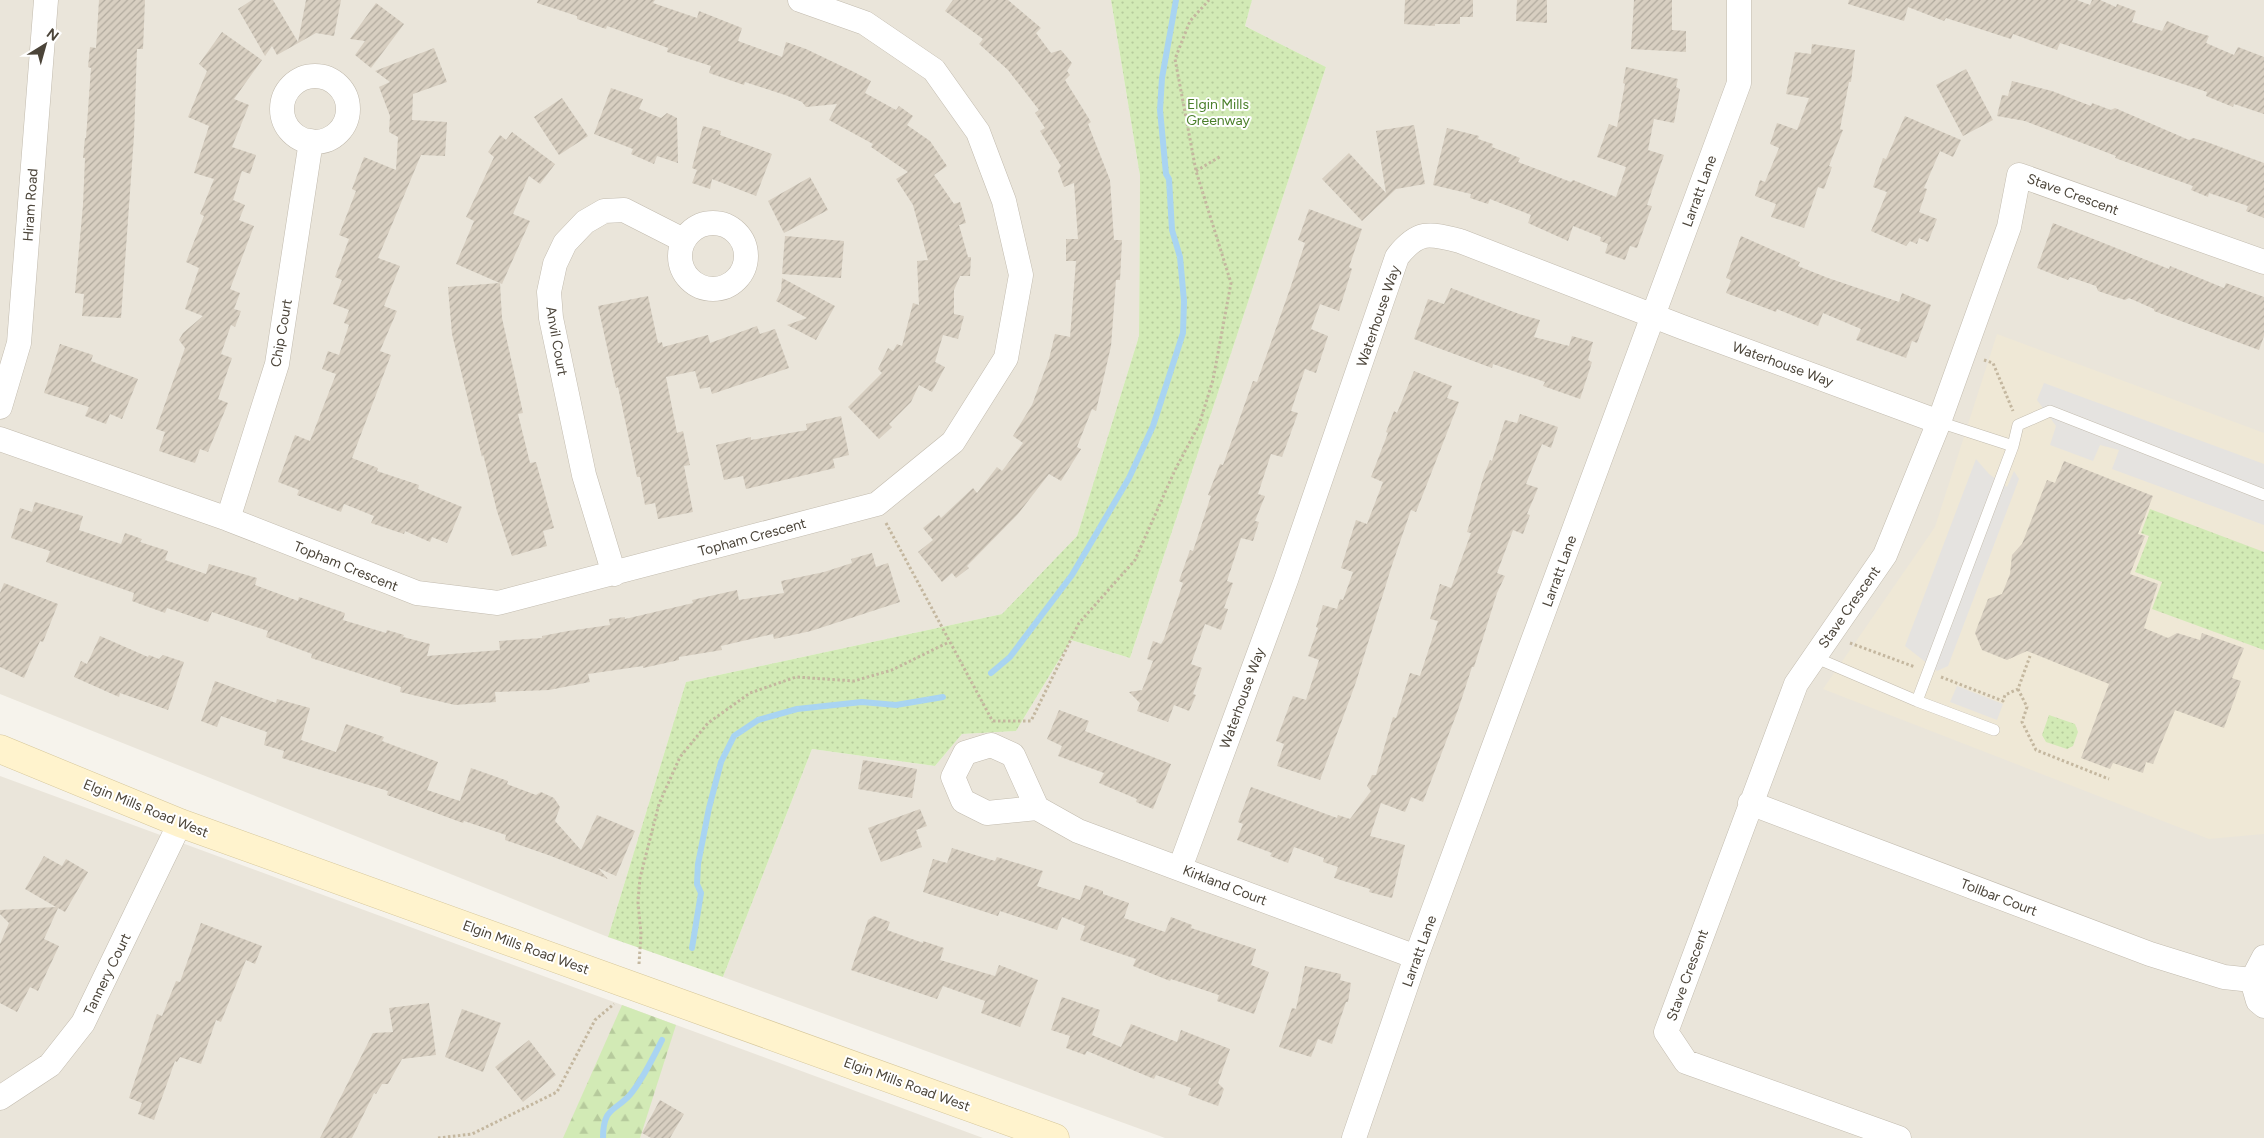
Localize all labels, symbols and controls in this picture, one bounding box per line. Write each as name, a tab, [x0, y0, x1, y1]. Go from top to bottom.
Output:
north arrow	[20, 20, 70, 70]
text: N	[43, 25, 62, 45]
park label: Elgin Mills Greenway	[1186, 96, 1250, 129]
street label: Larratt Lane	[1679, 153, 1720, 229]
street label: Hiram Road	[19, 168, 42, 242]
street label: Stave Crescent	[2025, 170, 2121, 219]
street label: Waterhouse Way	[1353, 263, 1404, 369]
street label: Chip Court	[267, 298, 296, 369]
street label: Anvil Court	[542, 305, 571, 377]
street label: Waterhouse Way	[1730, 338, 1836, 391]
street label: Topham Crescent	[696, 515, 808, 560]
street label: Larratt Lane	[1539, 533, 1580, 609]
street label: Topham Crescent	[291, 538, 400, 595]
street label: Stave Crescent	[1815, 563, 1884, 652]
street label: Waterhouse Way	[1216, 645, 1269, 751]
street label: Elgin Mills Road West	[81, 776, 211, 841]
street label: Kirkland Court	[1180, 862, 1269, 909]
street label: Tollbar Court	[1958, 875, 2040, 920]
street label: Larratt Lane	[1399, 913, 1440, 989]
street label: Elgin Mills Road West	[460, 917, 591, 978]
street label: Stave Crescent	[1663, 927, 1712, 1023]
street label: Tannery Court	[80, 931, 135, 1018]
street label: Elgin Mills Road West	[841, 1054, 972, 1115]

